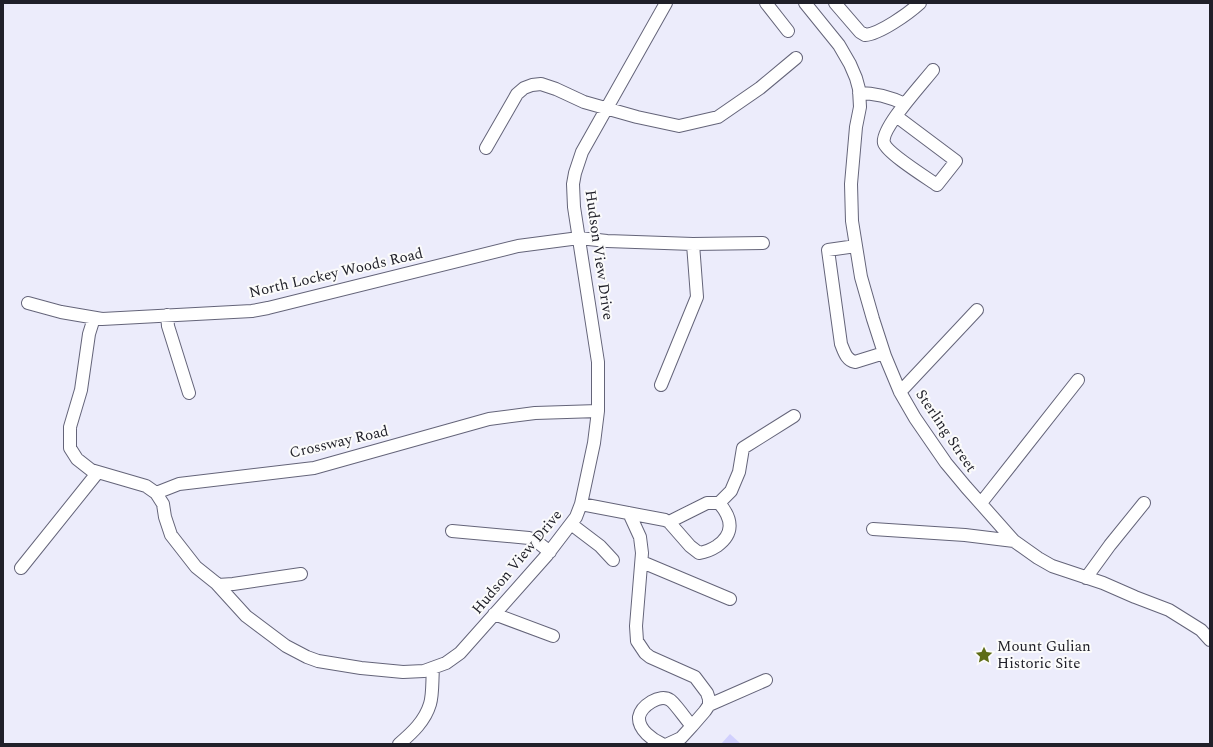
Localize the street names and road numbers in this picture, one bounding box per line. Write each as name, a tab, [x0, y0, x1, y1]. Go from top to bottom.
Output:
street label: Hudson View Drive	[579, 189, 619, 321]
street label: North Lockey Woods Road	[247, 242, 425, 304]
street label: Sterling Street	[910, 385, 982, 477]
street label: Crossway Road	[287, 419, 391, 465]
street label: Hudson View Drive	[466, 504, 568, 620]

